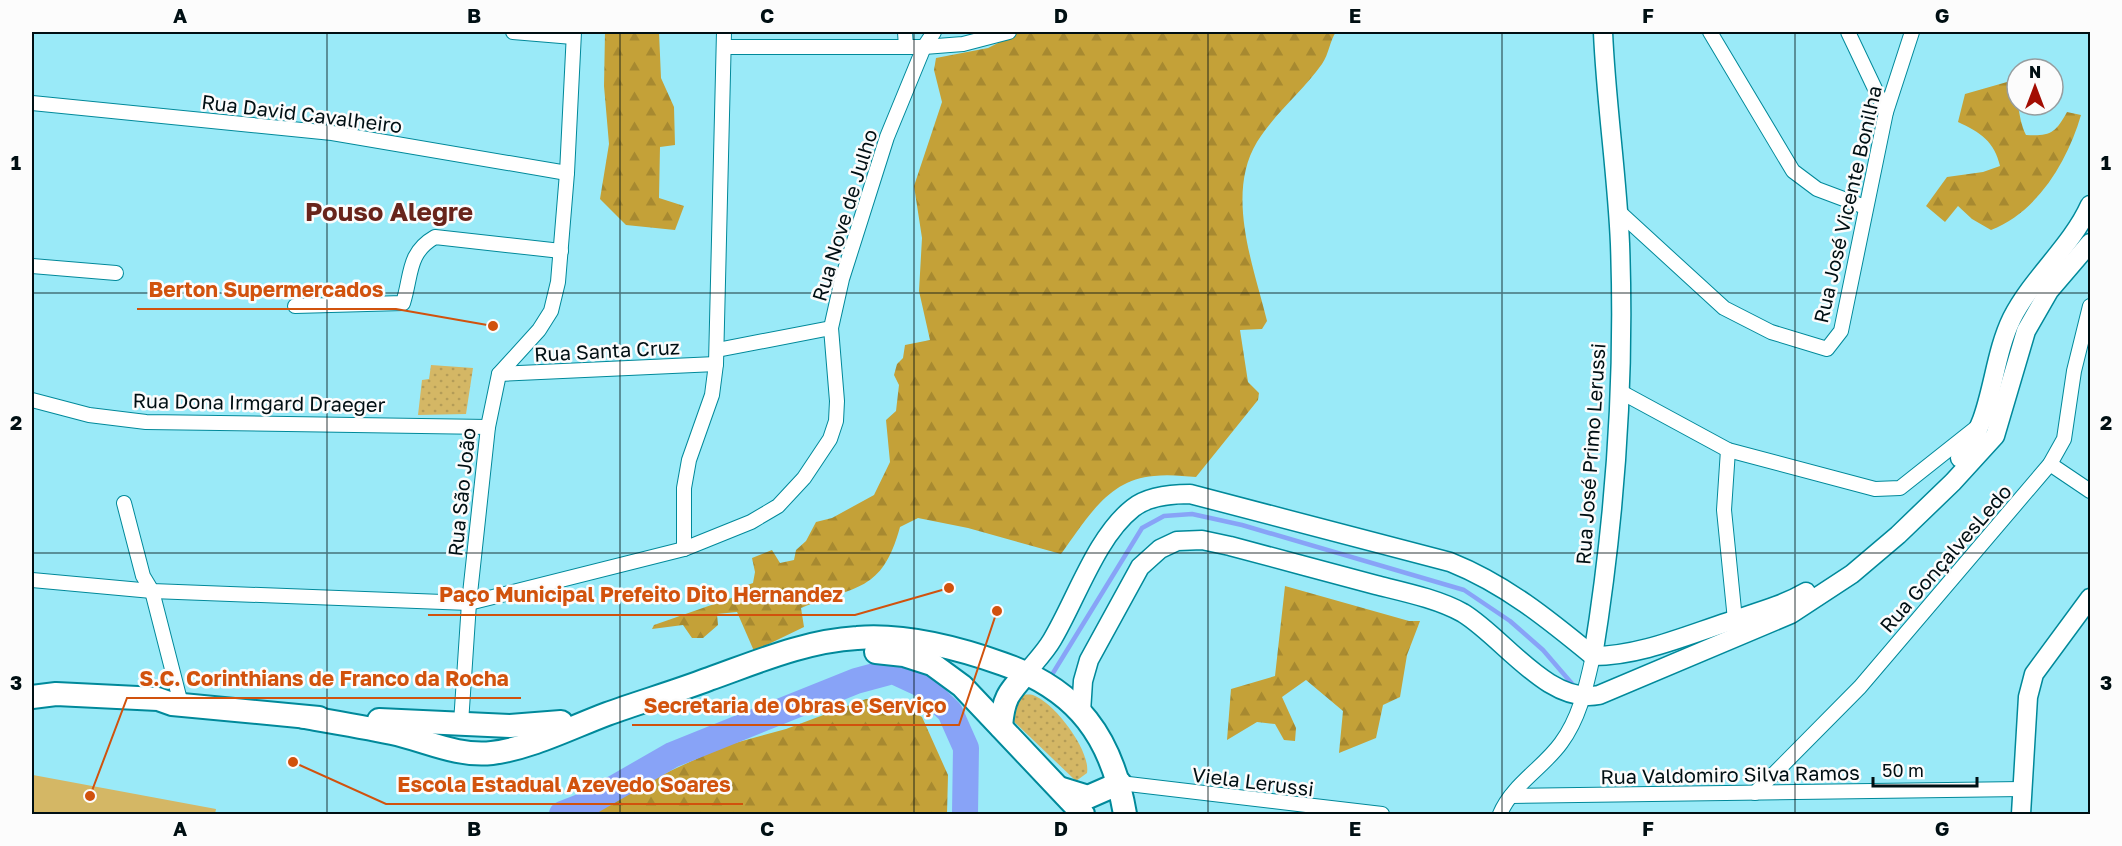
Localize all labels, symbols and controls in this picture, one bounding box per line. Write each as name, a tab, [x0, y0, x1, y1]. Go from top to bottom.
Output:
text: A	[173, 3, 187, 27]
text: B	[467, 3, 481, 27]
text: C	[760, 3, 774, 27]
text: D	[1054, 3, 1068, 27]
text: E	[1349, 3, 1361, 27]
text: F	[1642, 3, 1654, 27]
text: G	[1935, 3, 1949, 27]
north arrow	[2005, 57, 2065, 117]
text: N	[2029, 62, 2041, 82]
street label: Rua José Vicente Bonilha	[1808, 83, 1886, 325]
street label: Rua David Cavalheiro	[200, 89, 404, 137]
street label: Rua Nove de Julho	[806, 126, 882, 304]
text: 1	[11, 150, 21, 174]
text: 1	[2101, 150, 2111, 174]
district label: Pouso Alegre	[305, 196, 473, 227]
callout: Berton Supermercados	[137, 270, 396, 309]
text: Berton Supermercados	[149, 276, 384, 302]
street label: Rua Santa Cruz	[534, 334, 680, 366]
street label: Rua José Primo Lerussi	[1570, 342, 1610, 566]
street label: Rua Dona Irmgard Draeger	[132, 388, 386, 416]
text: 2	[10, 410, 22, 434]
text: 2	[2100, 410, 2112, 434]
street label: Rua São João	[442, 427, 480, 557]
street label: Rua GonçalvesLedo	[1874, 479, 2016, 637]
callout: Paço Municipal Prefeito Dito Hernandez	[428, 576, 855, 615]
text: Paço Municipal Prefeito Dito Hernandez	[439, 581, 843, 607]
callout: S.C. Corinthians de Franco da Rocha	[127, 659, 521, 698]
text: S.C. Corinthians de Franco da Rocha	[139, 665, 509, 691]
text: 3	[10, 670, 22, 694]
text: 3	[2100, 670, 2112, 694]
callout: Secretaria de Obras e Serviço	[632, 686, 959, 725]
text: Secretaria de Obras e Serviço	[643, 692, 947, 718]
scale bar	[1873, 750, 1976, 788]
text: 50 m	[1882, 759, 1924, 781]
street label: Rua Valdomiro Silva Ramos	[1600, 760, 1860, 788]
street label: Viela Lerussi	[1191, 762, 1315, 800]
callout: Escola Estadual Azevedo Soares	[386, 765, 743, 804]
text: Escola Estadual Azevedo Soares	[397, 771, 731, 797]
text: A	[173, 816, 187, 840]
text: B	[467, 816, 481, 840]
text: C	[760, 816, 774, 840]
text: D	[1054, 816, 1068, 840]
text: E	[1349, 816, 1361, 840]
text: F	[1642, 816, 1654, 840]
text: G	[1935, 816, 1949, 840]

